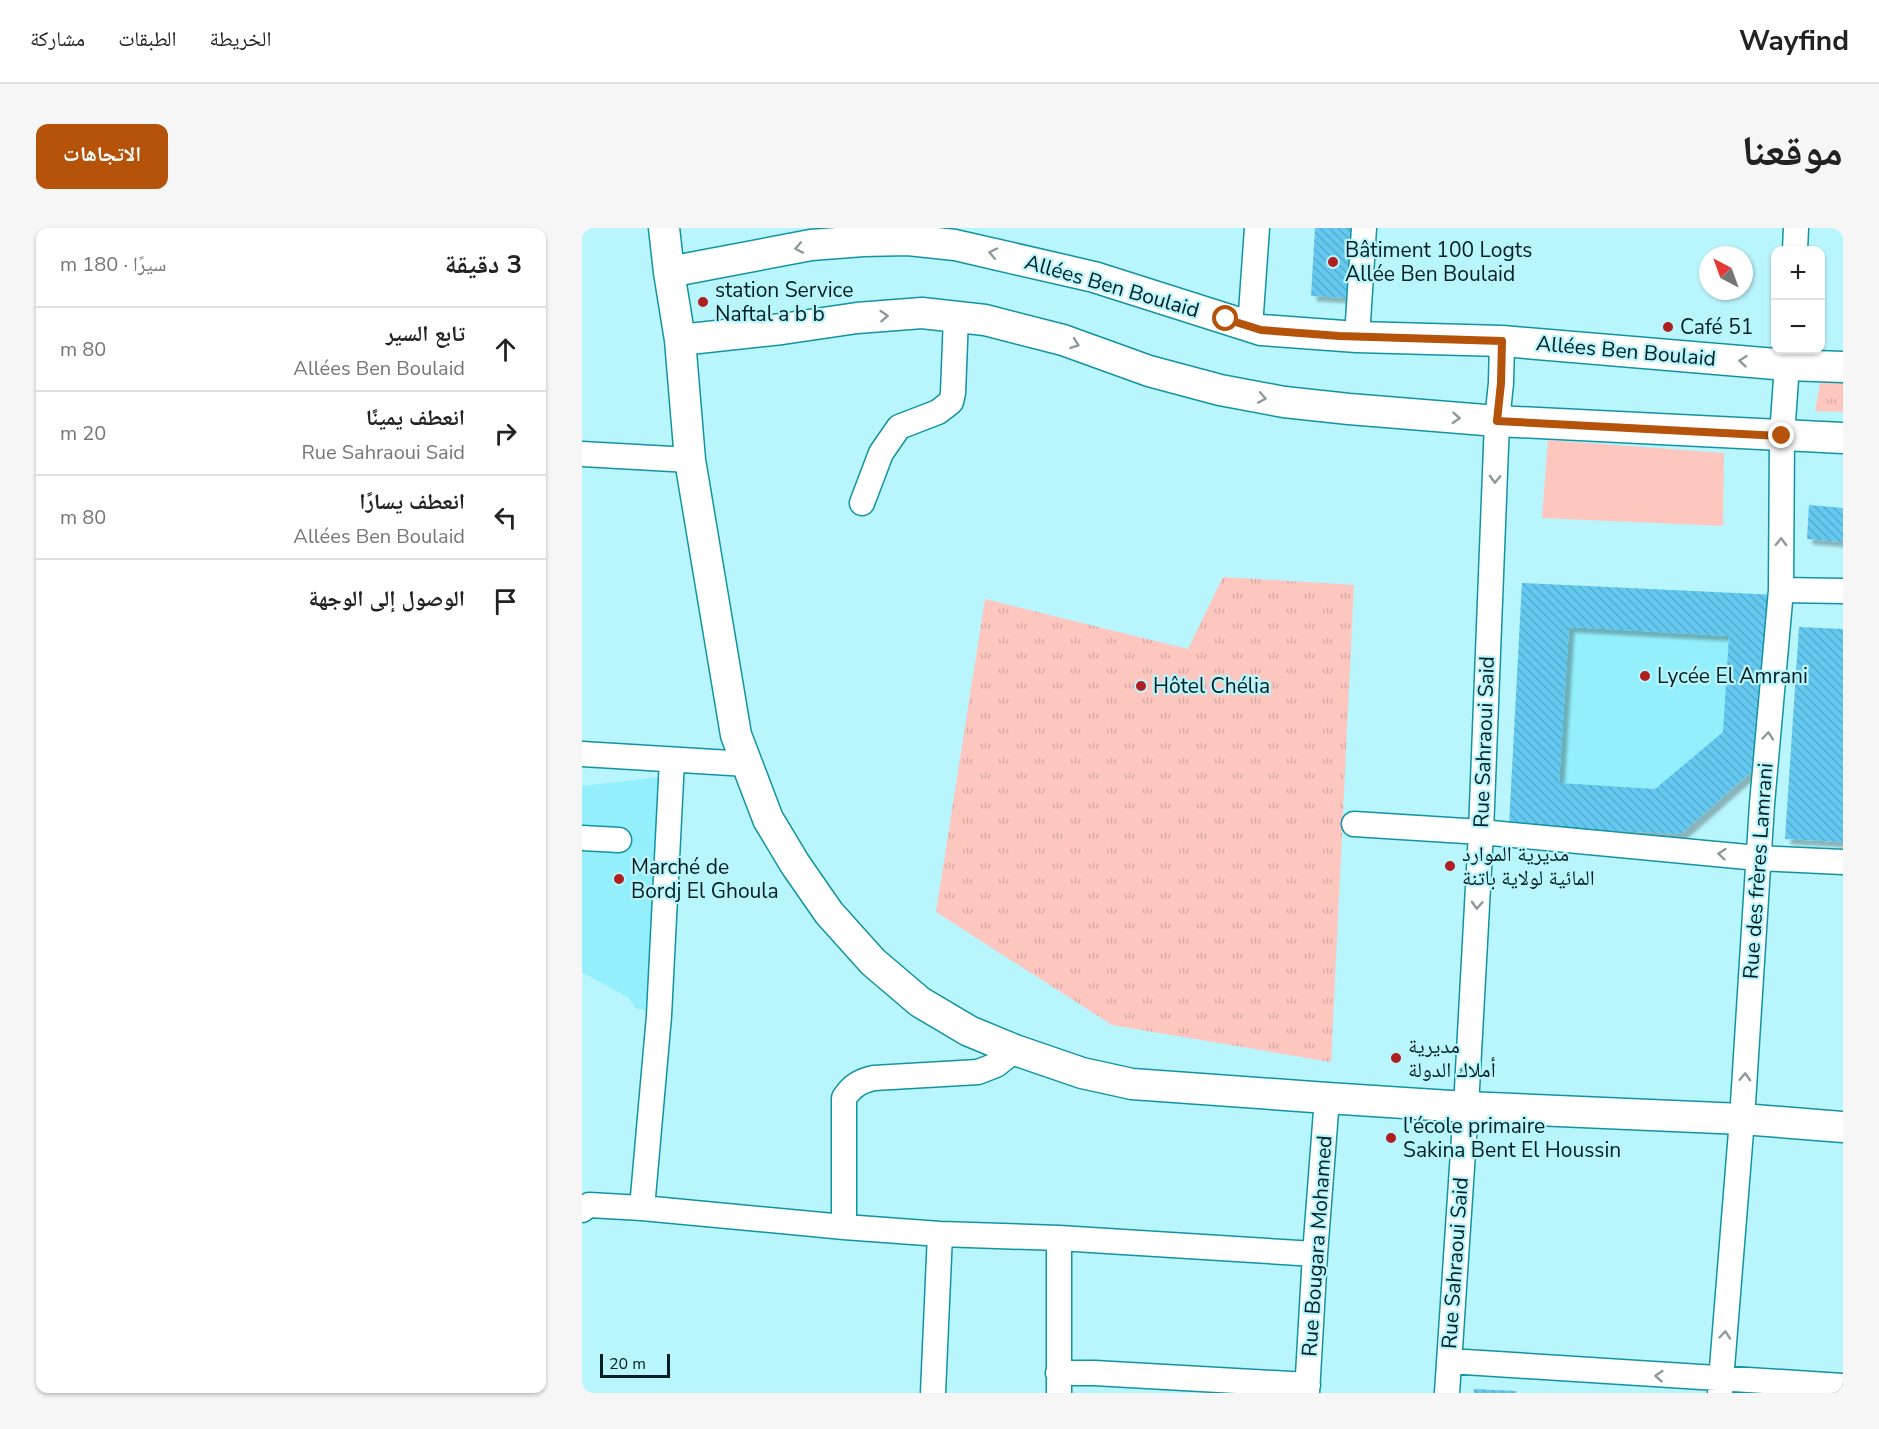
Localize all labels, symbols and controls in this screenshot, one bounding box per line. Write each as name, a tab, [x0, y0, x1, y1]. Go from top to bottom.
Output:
text: Wayfind	[1739, 22, 1849, 60]
text: مشاركة	[30, 25, 85, 53]
text: الطبقات	[118, 25, 177, 53]
text: الخريطة	[210, 25, 271, 53]
text: موقعنا	[1742, 123, 1843, 180]
button: الاتجاهات	[36, 124, 168, 189]
place label: Bâtiment 100 Logts Allée Ben Boulaid	[1345, 236, 1532, 288]
one-way arrow	[795, 241, 805, 254]
north arrow	[1699, 246, 1753, 300]
map controls	[1771, 246, 1825, 354]
button: +	[1771, 246, 1825, 300]
text: 3 دقيقة	[445, 247, 522, 282]
one-way arrow	[988, 247, 998, 260]
street label: Allées Ben Boulaid	[1021, 248, 1203, 324]
text: سيرًا · 180 m	[60, 251, 166, 278]
marker: Bâtiment 100 Logts Allée Ben Boulaid	[1326, 255, 1340, 269]
place label: station Service Naftal a b b	[715, 276, 853, 328]
marker: station Service Naftal a b b	[696, 295, 710, 309]
button: −	[1771, 300, 1825, 354]
route start	[1212, 305, 1238, 331]
one-way arrow	[879, 310, 888, 323]
place label: Café 51	[1680, 313, 1753, 341]
text: تابع السير	[386, 319, 465, 349]
marker: Café 51	[1661, 320, 1675, 334]
street label: Allées Ben Boulaid	[1535, 329, 1717, 373]
icon: ahead	[489, 333, 522, 366]
text: 80 m	[60, 336, 106, 363]
one-way arrow	[1069, 337, 1080, 350]
text: Allées Ben Boulaid	[293, 355, 465, 382]
one-way arrow	[1738, 355, 1747, 368]
one-way arrow	[1257, 391, 1267, 404]
text: انعطف يمينًا	[366, 403, 465, 433]
one-way arrow	[1452, 411, 1461, 424]
icon: right	[489, 417, 522, 450]
text: 20 m	[60, 420, 106, 447]
route end	[1768, 422, 1794, 448]
text: Rue Sahraoui Said	[301, 439, 465, 466]
one-way arrow	[1488, 475, 1501, 484]
text: انعطف يسارًا	[359, 487, 465, 517]
icon: left	[489, 501, 522, 534]
text: 80 m	[60, 504, 106, 531]
text: Allées Ben Boulaid	[293, 523, 465, 550]
one-way arrow	[1775, 537, 1787, 546]
text: الوصول إلى الوجهة	[308, 584, 465, 614]
icon: arrive	[489, 585, 522, 618]
street label: Rue Sahraoui Said	[1467, 656, 1501, 828]
place label: Lycée El Amrani	[1657, 662, 1808, 690]
marker: Lycée El Amrani	[1638, 669, 1652, 683]
place label: Hôtel Chélia	[1153, 672, 1270, 700]
marker: Hôtel Chélia	[1134, 679, 1148, 693]
one-way arrow	[1761, 732, 1774, 741]
street label: Rue des frères Lamrani	[1736, 762, 1780, 980]
place label: مديرية الموارد المائية لولاية باتنة	[1462, 840, 1595, 892]
one-way arrow	[1717, 848, 1726, 861]
place label: Marché de Bordj El Ghoula	[631, 853, 779, 905]
marker: مديرية الموارد المائية لولاية باتنة	[1443, 859, 1457, 873]
marker: Marché de Bordj El Ghoula	[612, 872, 626, 886]
one-way arrow	[1470, 900, 1483, 909]
place label: مديرية أملاك الدولة	[1408, 1032, 1496, 1084]
marker: مديرية أملاك الدولة	[1389, 1051, 1403, 1065]
one-way arrow	[1738, 1073, 1751, 1082]
place label: l'école primaire Sakina Bent El Houssin	[1403, 1112, 1621, 1164]
marker: l'école primaire Sakina Bent El Houssin	[1384, 1131, 1398, 1145]
street label: Rue Bougara Mohamed	[1295, 1135, 1339, 1357]
street label: Rue Sahraoui Said	[1435, 1176, 1475, 1350]
one-way arrow	[1718, 1330, 1731, 1339]
scale bar	[600, 1351, 670, 1378]
text: 20 m	[609, 1353, 646, 1375]
one-way arrow	[1654, 1369, 1663, 1382]

